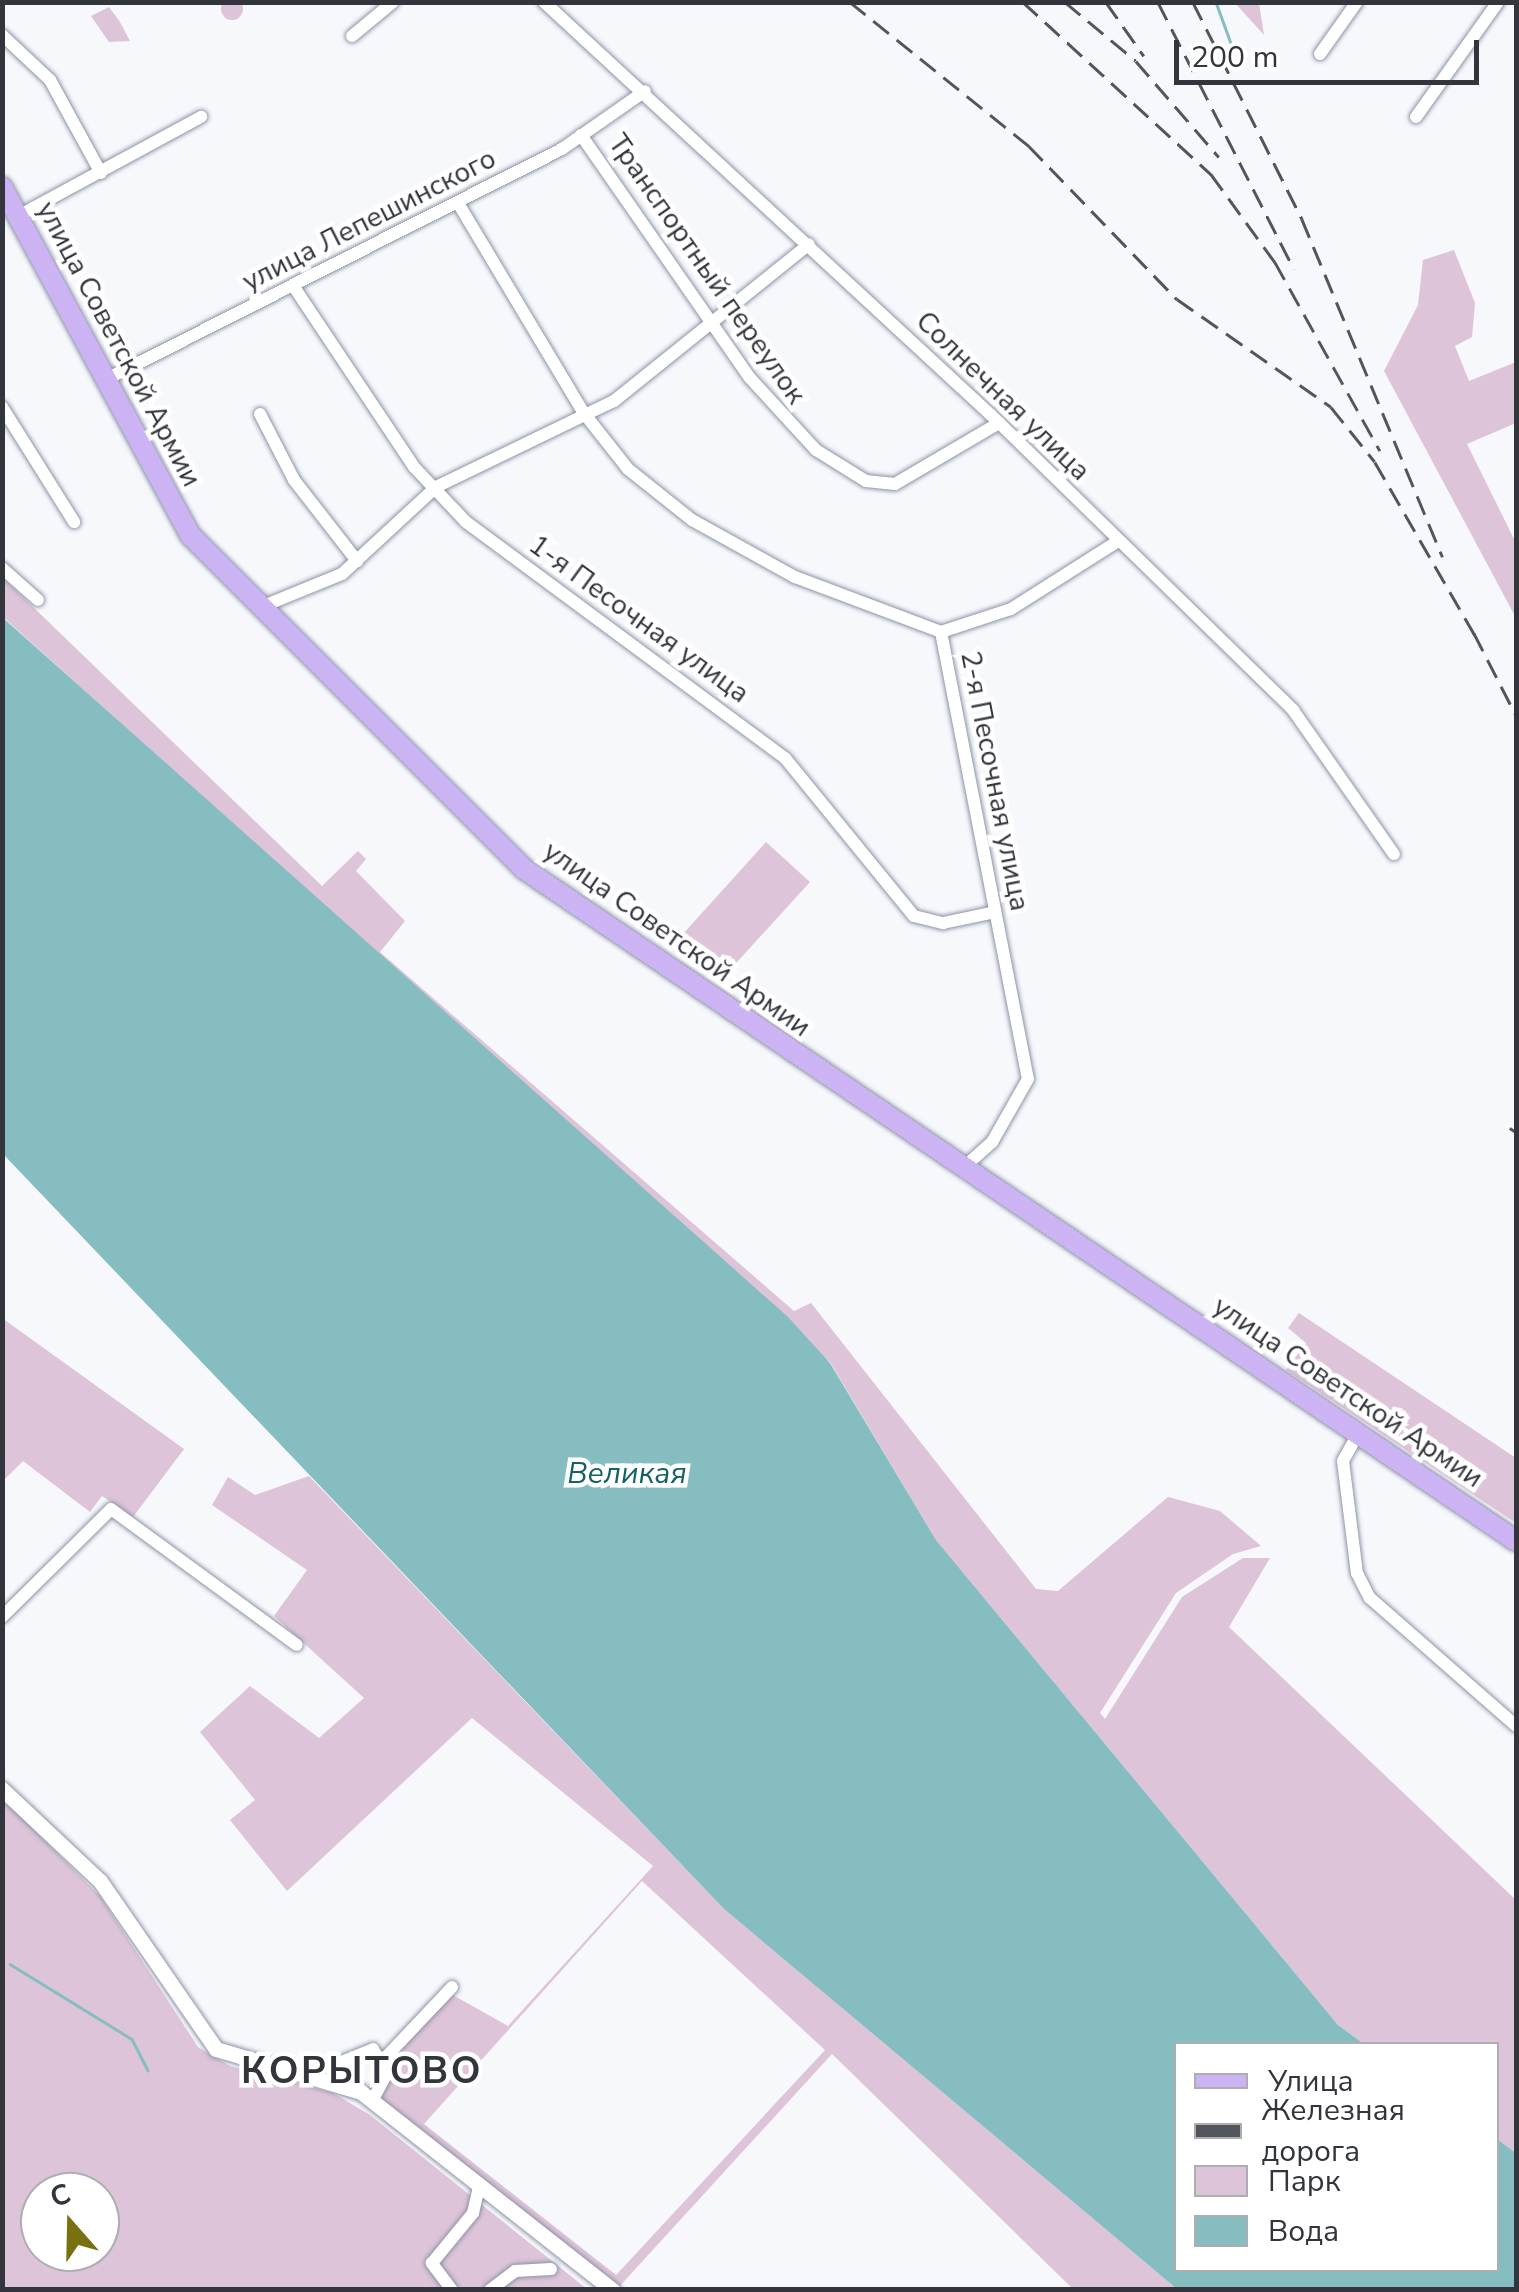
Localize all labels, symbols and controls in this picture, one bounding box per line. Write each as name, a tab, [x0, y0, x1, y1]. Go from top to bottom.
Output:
scale bar	[1179, 20, 1484, 82]
text: 200 m	[1191, 37, 1278, 78]
street label: Транспортный переулок	[601, 128, 813, 410]
street label: улица Лепешинского	[237, 142, 501, 298]
street label: улица Советской Армии	[29, 196, 209, 492]
street label: Солнечная улица	[909, 304, 1097, 488]
street label: 1-я Песочная улица	[522, 528, 756, 710]
street label: 2-я Песочная улица	[953, 648, 1037, 914]
street label: улица Советской Армии	[537, 834, 817, 1044]
street label: улица Советской Армии	[1207, 1289, 1489, 1495]
water label: Великая	[567, 1456, 687, 1492]
legend	[1174, 2042, 1499, 2272]
district label: КОРЫТОВО	[241, 2048, 483, 2094]
text: Улица	[1268, 2061, 1354, 2102]
text: Железная дорога	[1262, 2090, 1405, 2172]
text: Парк	[1268, 2161, 1340, 2202]
north arrow	[20, 2172, 120, 2272]
text: С	[45, 2175, 76, 2217]
text: Вода	[1268, 2211, 1339, 2252]

